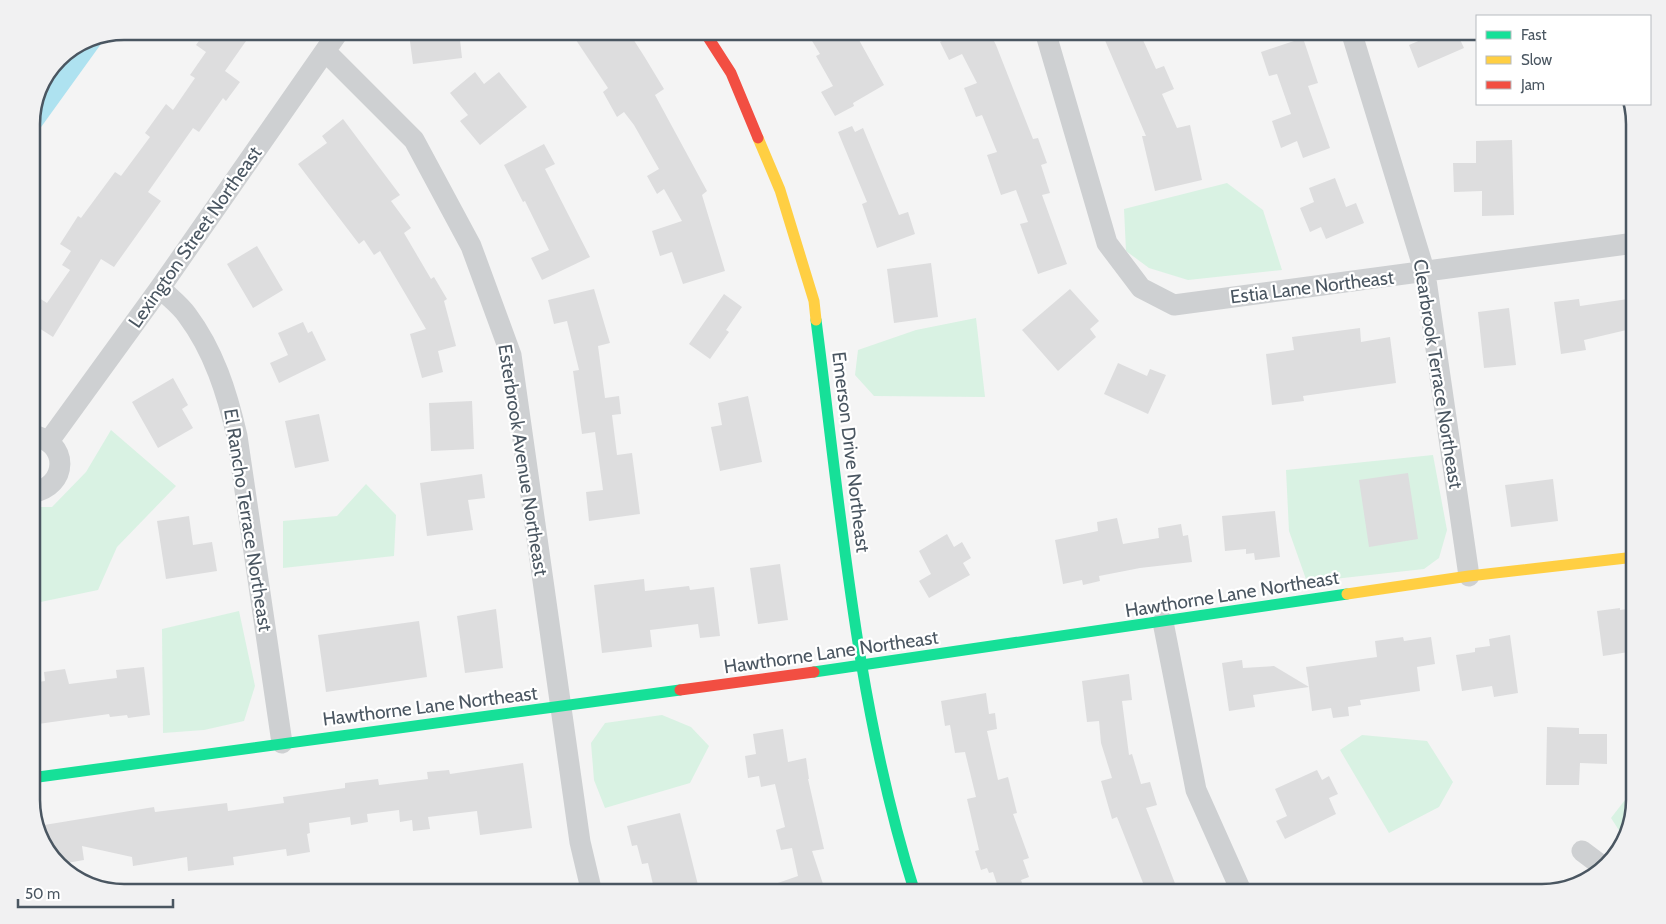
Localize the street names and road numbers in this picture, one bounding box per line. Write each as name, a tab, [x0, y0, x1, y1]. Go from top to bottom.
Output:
street label: Lexington Street Northeast	[124, 141, 267, 332]
street label: Clearbrook Terrace Northeast	[1408, 258, 1468, 491]
street label: Estia Lane Northeast	[1229, 265, 1396, 308]
street label: Esterbrook Avenue Northeast	[493, 343, 553, 578]
street label: Emerson Drive Northeast	[827, 350, 875, 554]
street label: El Rancho Terrace Northeast	[219, 407, 277, 634]
street label: Hawthorne Lane Northeast	[1123, 566, 1341, 622]
street label: Hawthorne Lane Northeast	[722, 625, 940, 678]
street label: Hawthorne Lane Northeast	[321, 681, 539, 731]

